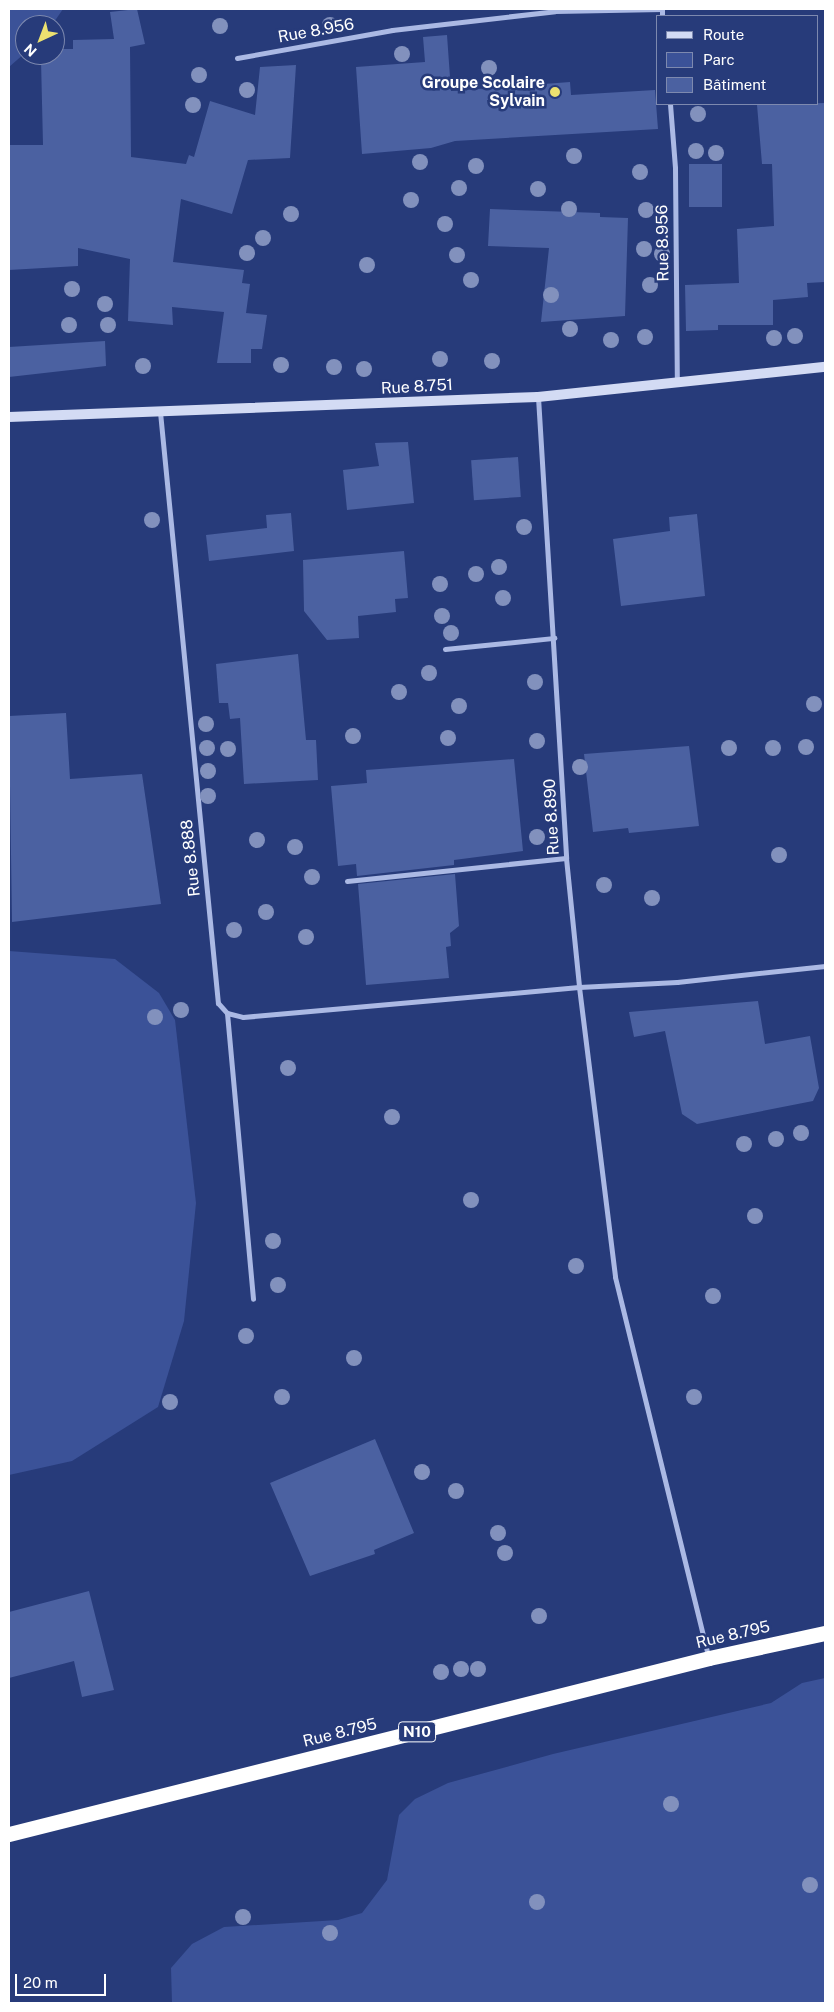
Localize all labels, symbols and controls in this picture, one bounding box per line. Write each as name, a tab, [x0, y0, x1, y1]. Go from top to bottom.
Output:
north arrow	[15, 15, 65, 65]
street label: Rue 8.956	[276, 15, 356, 47]
legend	[656, 15, 819, 105]
text: Route	[703, 26, 744, 43]
text: N	[21, 41, 40, 60]
text: Parc	[703, 51, 735, 68]
place label: Groupe Scolaire Sylvain	[422, 73, 545, 111]
text: Bâtiment	[703, 76, 766, 93]
marker: Groupe Scolaire Sylvain	[549, 86, 561, 98]
street label: Rue 8.956	[653, 204, 673, 282]
street label: Rue 8.751	[380, 376, 454, 398]
street label: Rue 8.890	[540, 778, 564, 856]
street label: Rue 8.888	[177, 818, 205, 898]
street label: Rue 8.795	[694, 1617, 772, 1653]
street label: Rue 8.795	[301, 1715, 379, 1751]
road number: N10	[397, 1720, 437, 1744]
scale bar	[18, 1964, 109, 1996]
text: 20 m	[23, 1974, 58, 1991]

